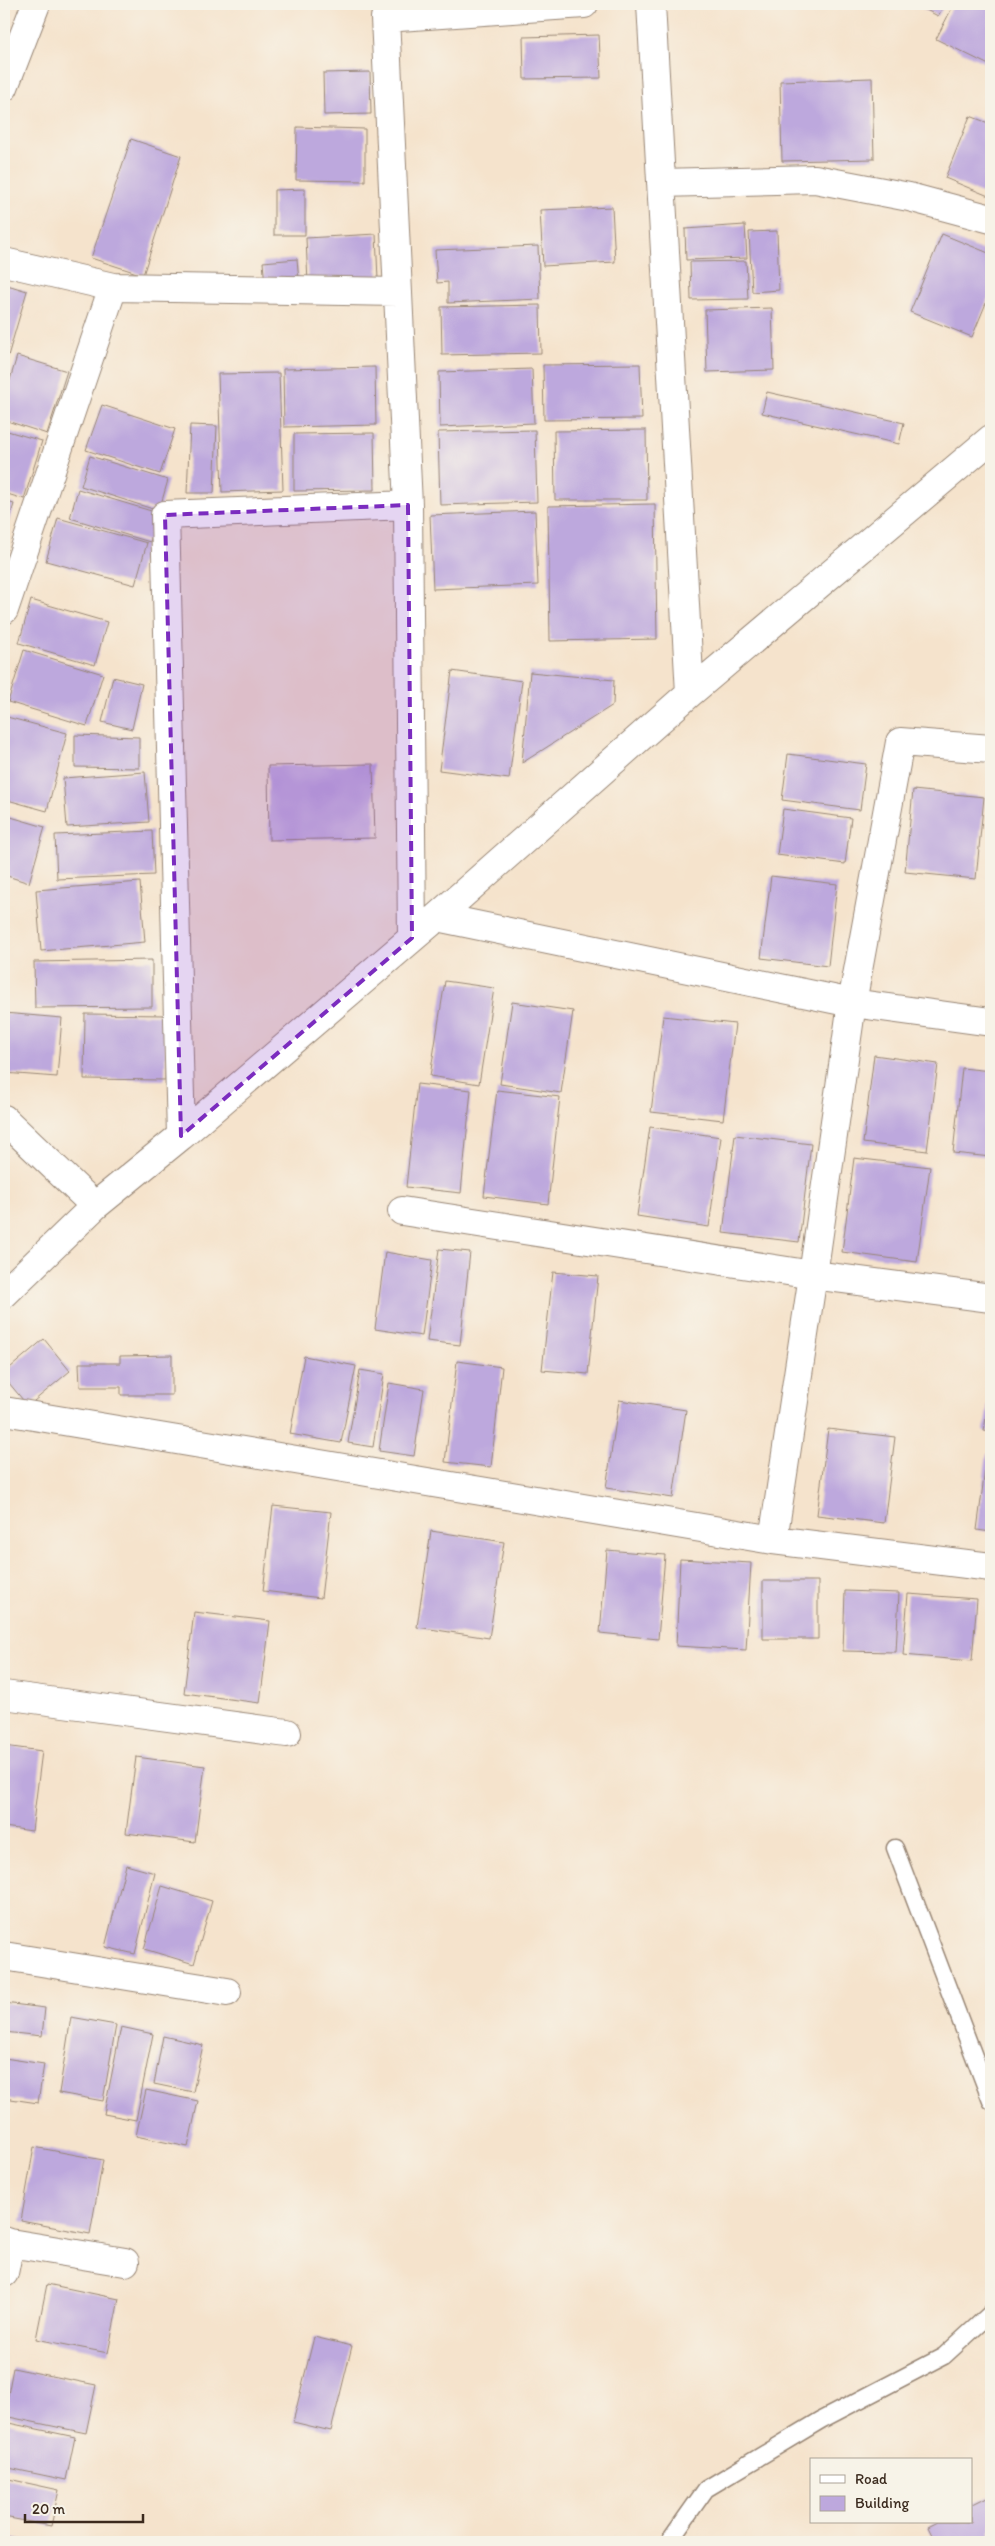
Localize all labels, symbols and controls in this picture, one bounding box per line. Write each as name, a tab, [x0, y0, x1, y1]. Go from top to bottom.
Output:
legend	[810, 2458, 972, 2524]
text: Road	[855, 2470, 888, 2488]
scale bar	[25, 2491, 142, 2523]
text: Building	[855, 2494, 909, 2512]
text: 20 m	[32, 2500, 66, 2518]

